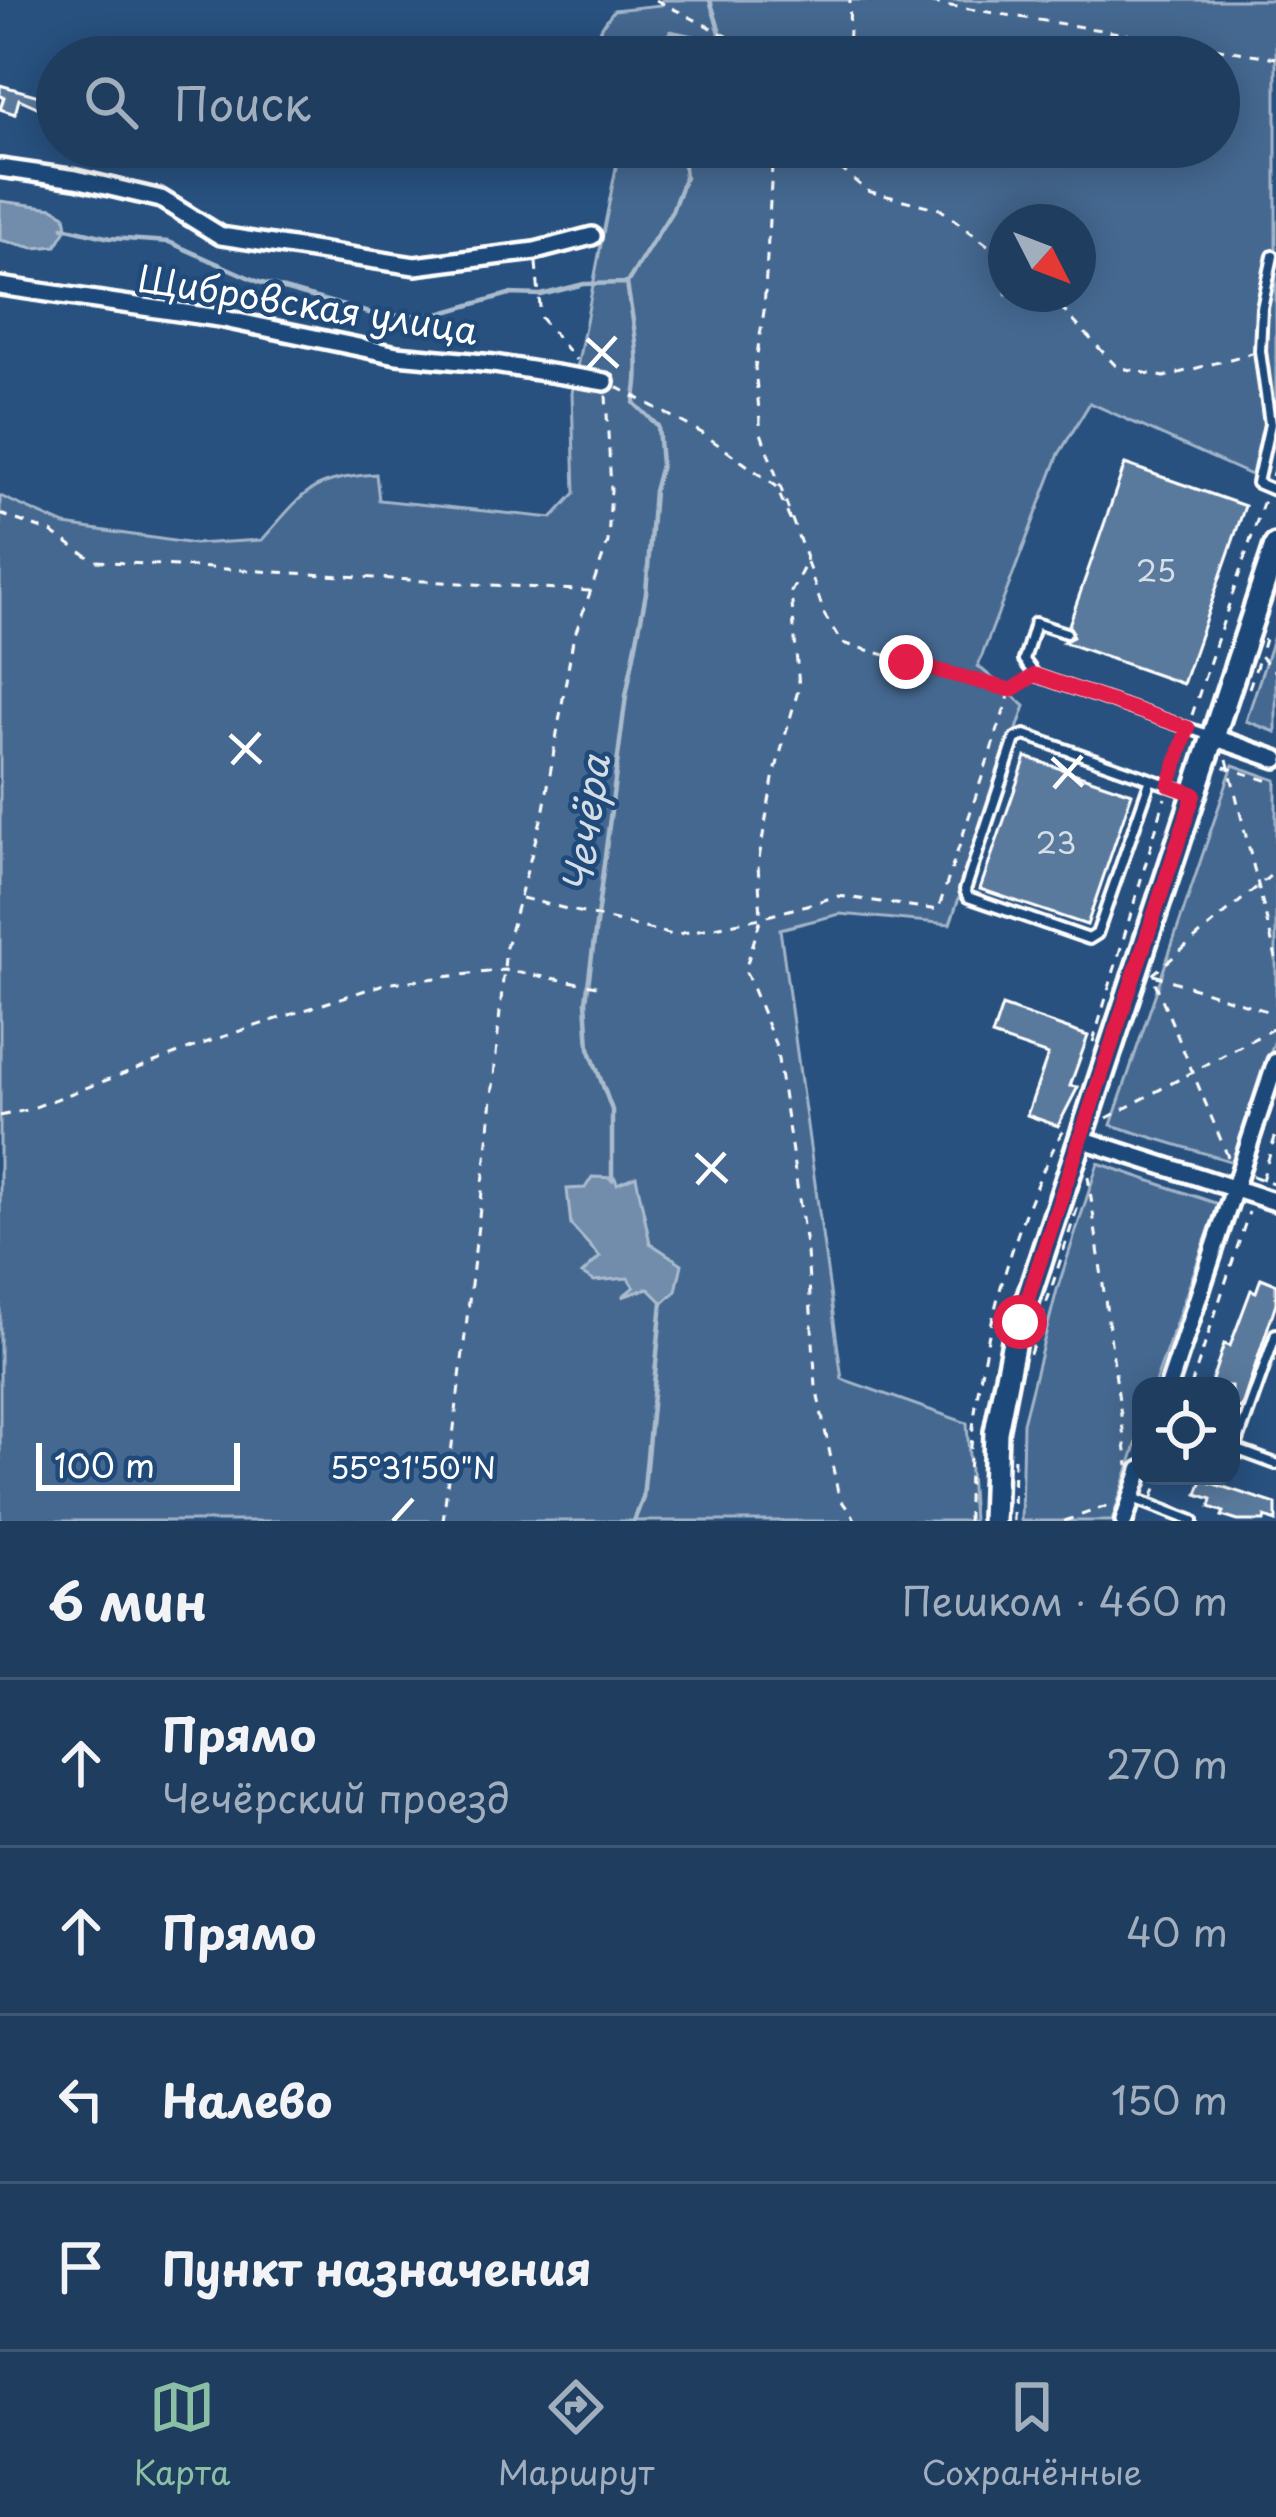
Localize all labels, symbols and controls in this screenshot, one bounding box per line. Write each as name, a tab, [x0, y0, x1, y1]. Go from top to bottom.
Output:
search box	[36, 36, 1240, 168]
text: Поиск	[174, 68, 311, 136]
icon: search	[78, 69, 144, 135]
north arrow	[988, 204, 1096, 312]
street label: Щибровская улица	[134, 249, 482, 357]
house number: 25	[1136, 547, 1176, 592]
route end	[879, 635, 933, 689]
water label: Чечёра	[545, 749, 623, 897]
house number: 23	[1036, 819, 1076, 864]
route start	[993, 1295, 1047, 1349]
map controls	[1132, 1377, 1240, 1485]
button: locate	[1132, 1377, 1240, 1485]
scale bar	[36, 1437, 240, 1490]
text: 100 m	[54, 1439, 155, 1489]
text: 55°31'50"N	[330, 1444, 496, 1489]
text: 6 мин	[48, 1561, 207, 1638]
text: Пешком · 460 m	[902, 1570, 1228, 1629]
text: Прямо	[162, 1699, 316, 1767]
icon: ahead	[48, 1730, 114, 1796]
text: 270 m	[1106, 1733, 1228, 1792]
text: Чечёрский проезд	[162, 1767, 510, 1826]
text: Прямо	[162, 1897, 316, 1965]
icon: ahead	[48, 1898, 114, 1964]
text: 40 m	[1126, 1901, 1228, 1960]
text: Налево	[162, 2065, 332, 2133]
icon: left	[48, 2066, 114, 2132]
text: 150 m	[1111, 2069, 1228, 2128]
text: Пункт назначения	[162, 2233, 592, 2301]
icon: arrive	[48, 2234, 114, 2300]
tab: Карта	[134, 2374, 231, 2496]
tab: Маршрут	[498, 2374, 654, 2496]
tab: Сохранённые	[922, 2374, 1142, 2496]

